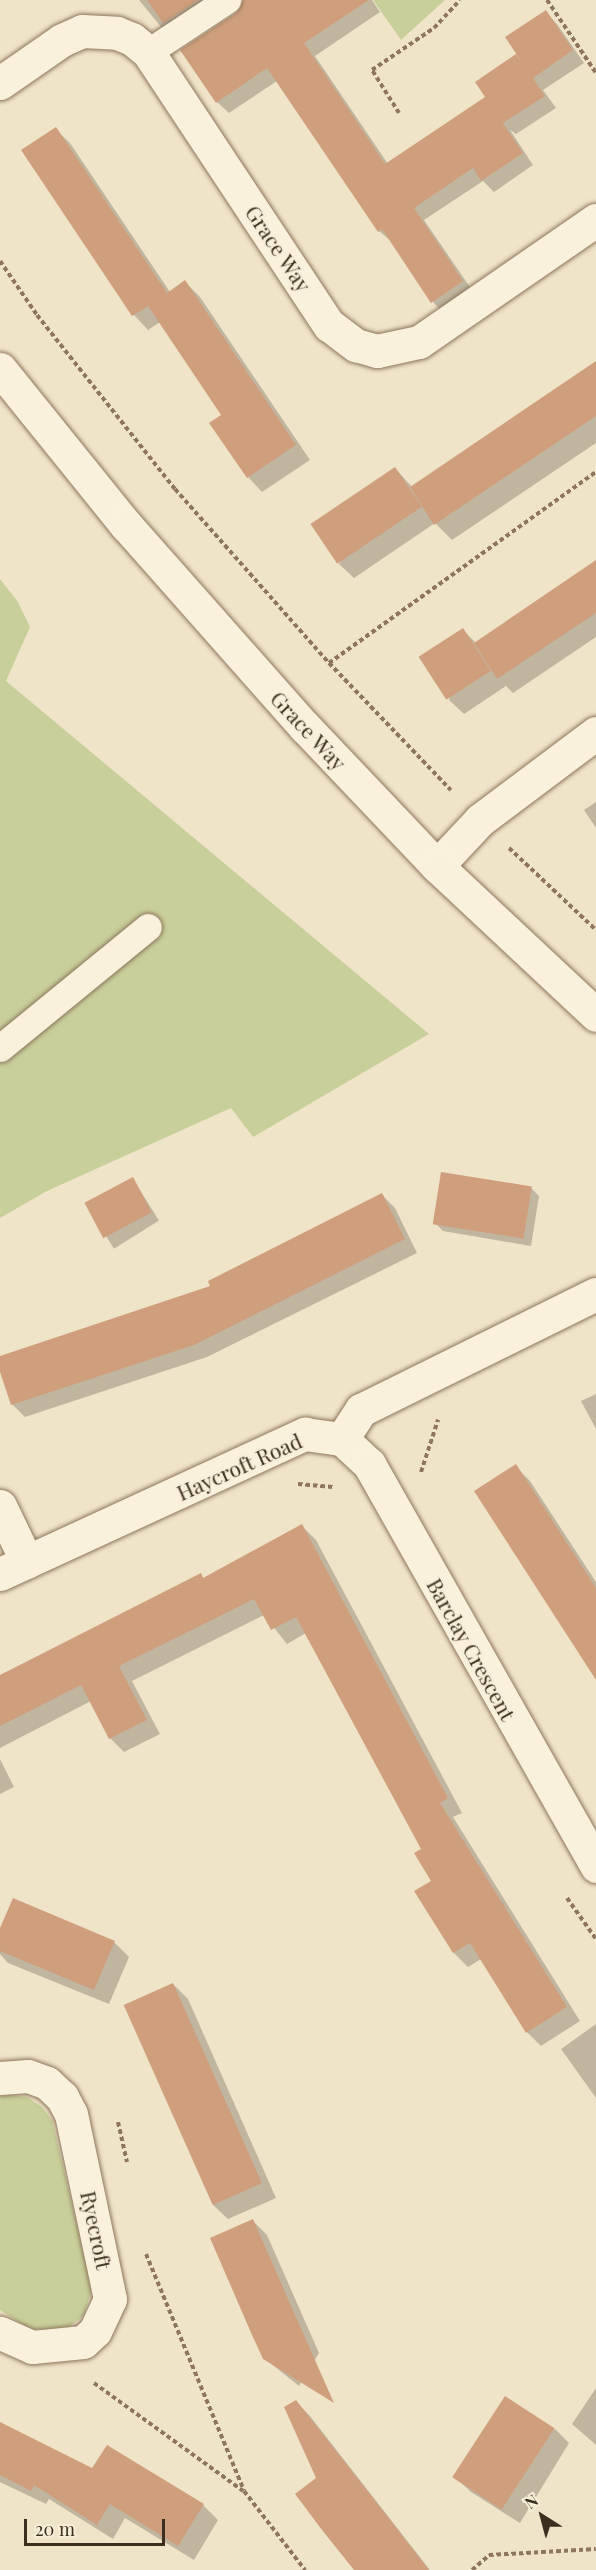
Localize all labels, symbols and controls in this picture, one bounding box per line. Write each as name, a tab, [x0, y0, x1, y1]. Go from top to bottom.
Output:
street label: Grace Way	[241, 200, 317, 296]
street label: Grace Way	[266, 685, 352, 775]
street label: Haycroft Road	[172, 1427, 306, 1505]
street label: Barclay Crescent	[422, 1573, 522, 1725]
street label: Ryecroft	[76, 2189, 118, 2271]
north arrow	[512, 2486, 572, 2546]
text: N	[520, 2489, 542, 2513]
scale bar	[27, 2507, 168, 2545]
text: 20 m	[35, 2517, 75, 2541]

